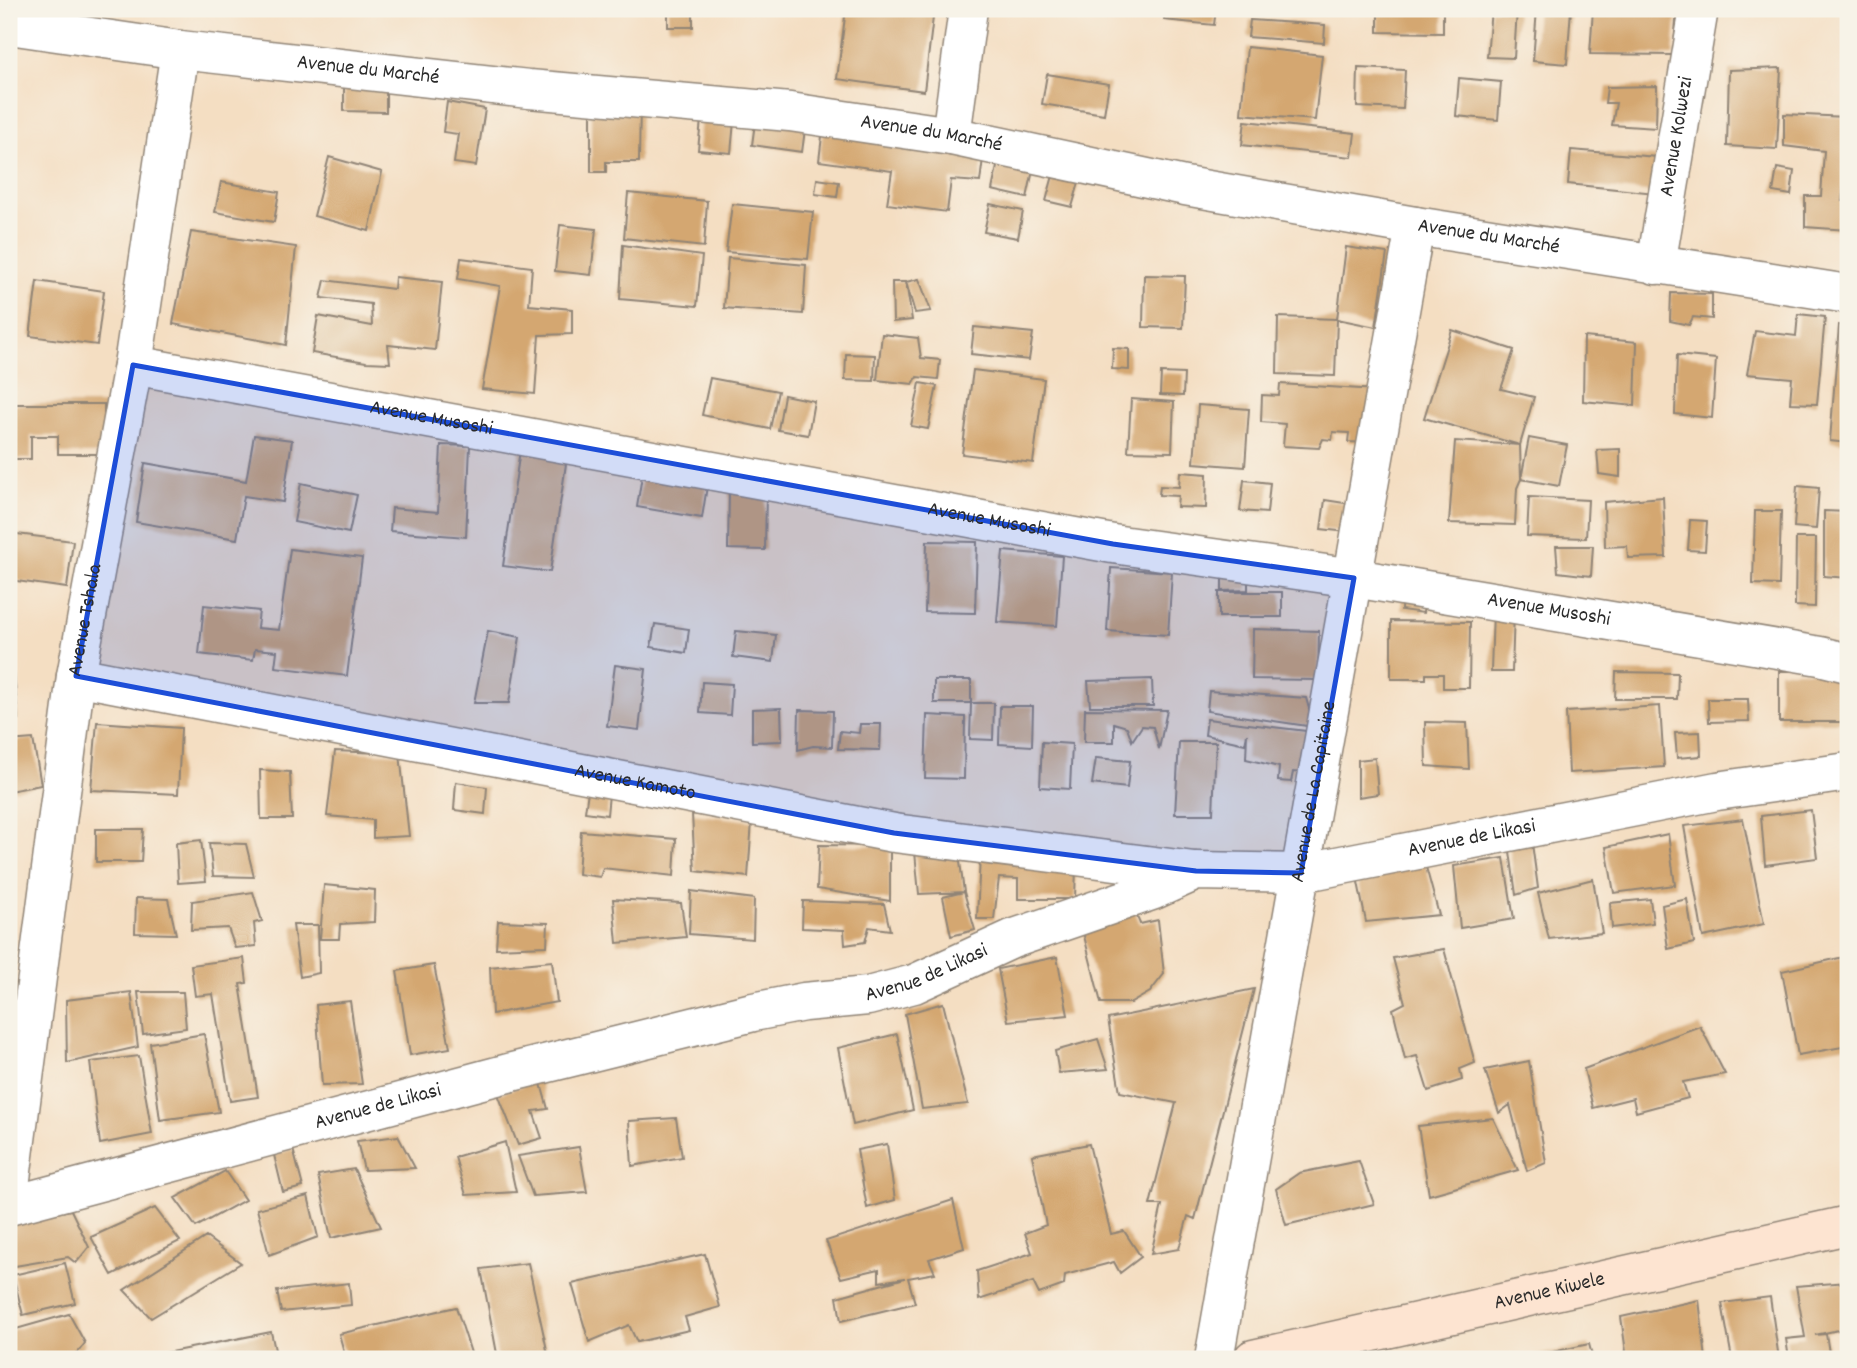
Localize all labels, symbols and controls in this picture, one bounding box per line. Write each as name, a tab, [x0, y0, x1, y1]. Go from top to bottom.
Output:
street label: Avenue du Marché	[295, 48, 441, 94]
street label: Avenue Kolwezi	[1653, 75, 1702, 199]
street label: Avenue du Marché	[858, 108, 1005, 161]
street label: Avenue du Marché	[1416, 212, 1562, 263]
street label: Avenue Musoshi	[367, 394, 495, 445]
street label: Avenue Musoshi	[925, 495, 1053, 547]
street label: Avenue Tshala	[61, 560, 111, 679]
street label: Avenue Musoshi	[1485, 586, 1613, 636]
street label: Avenue de La Capitaine	[1284, 699, 1345, 885]
street label: Avenue Kamoto	[572, 757, 698, 810]
street label: Avenue de Likasi	[1405, 812, 1539, 867]
street label: Avenue de Likasi	[862, 937, 993, 1011]
street label: Avenue de Likasi	[312, 1076, 445, 1139]
street label: Avenue Kiwele	[1491, 1265, 1608, 1319]

